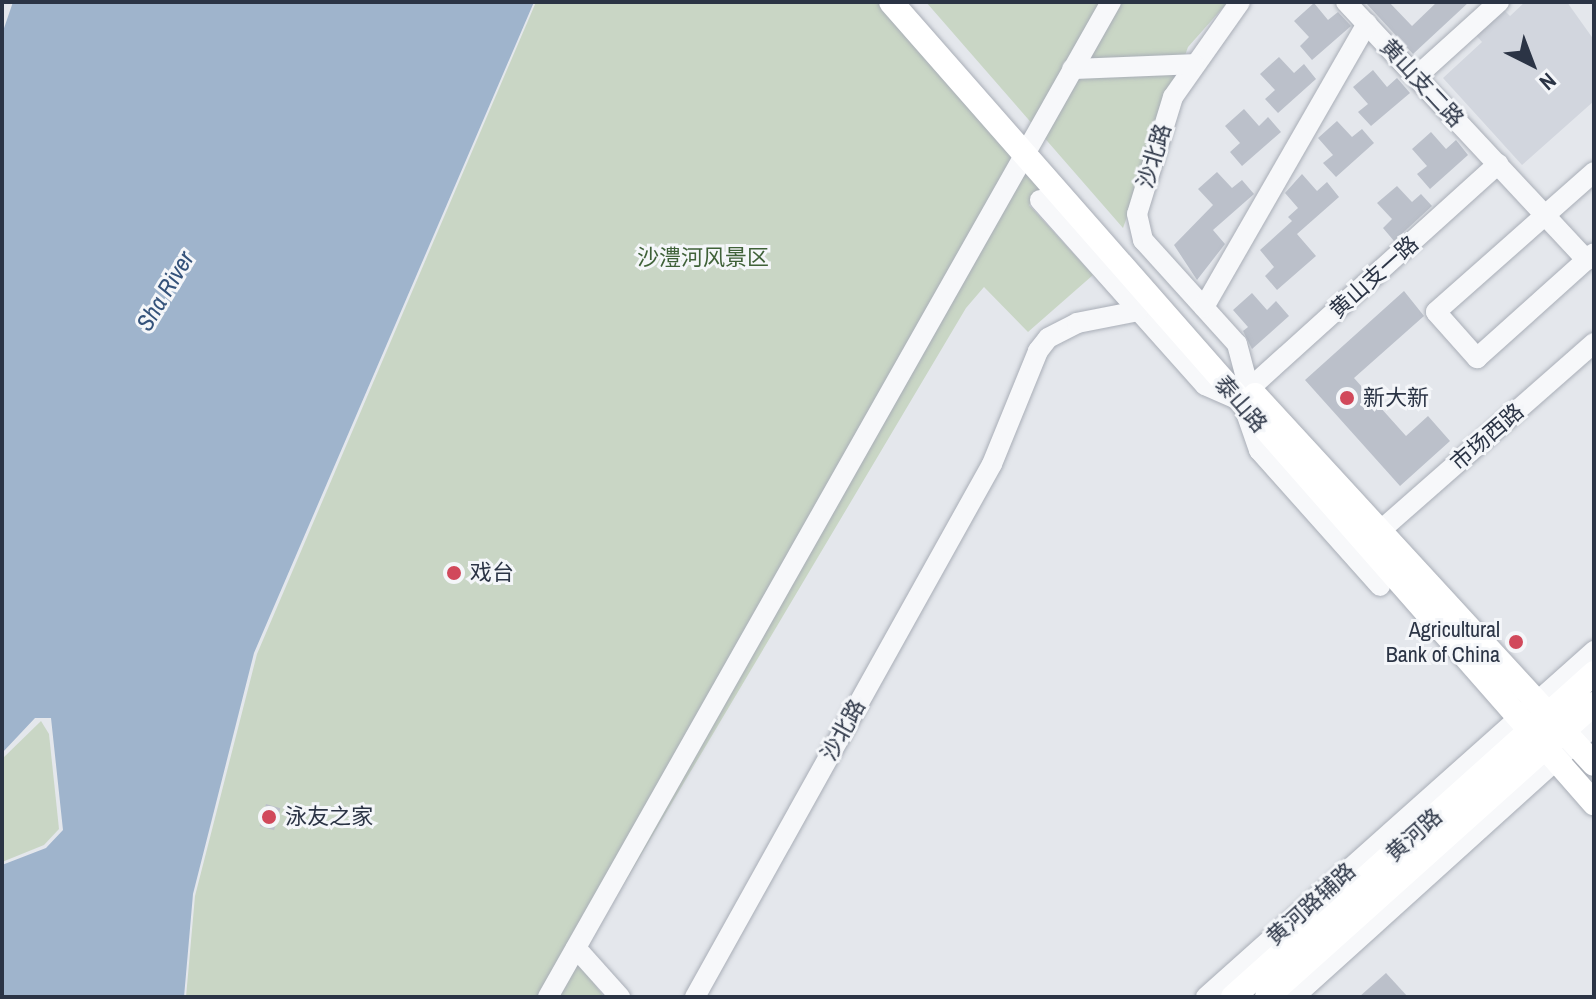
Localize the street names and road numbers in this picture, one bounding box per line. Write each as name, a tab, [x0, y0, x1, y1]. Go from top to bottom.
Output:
street label: 黄山支二路	[1375, 34, 1469, 132]
street label: 沙北路	[1132, 121, 1176, 191]
street label: 黄山支一路	[1324, 230, 1424, 324]
street label: 泰山路	[1209, 370, 1273, 438]
street label: 市场西路	[1445, 398, 1529, 476]
street label: 沙北路	[815, 695, 871, 765]
street label: 黄河路	[1381, 803, 1447, 867]
street label: 黄河路辅路	[1261, 857, 1361, 951]

